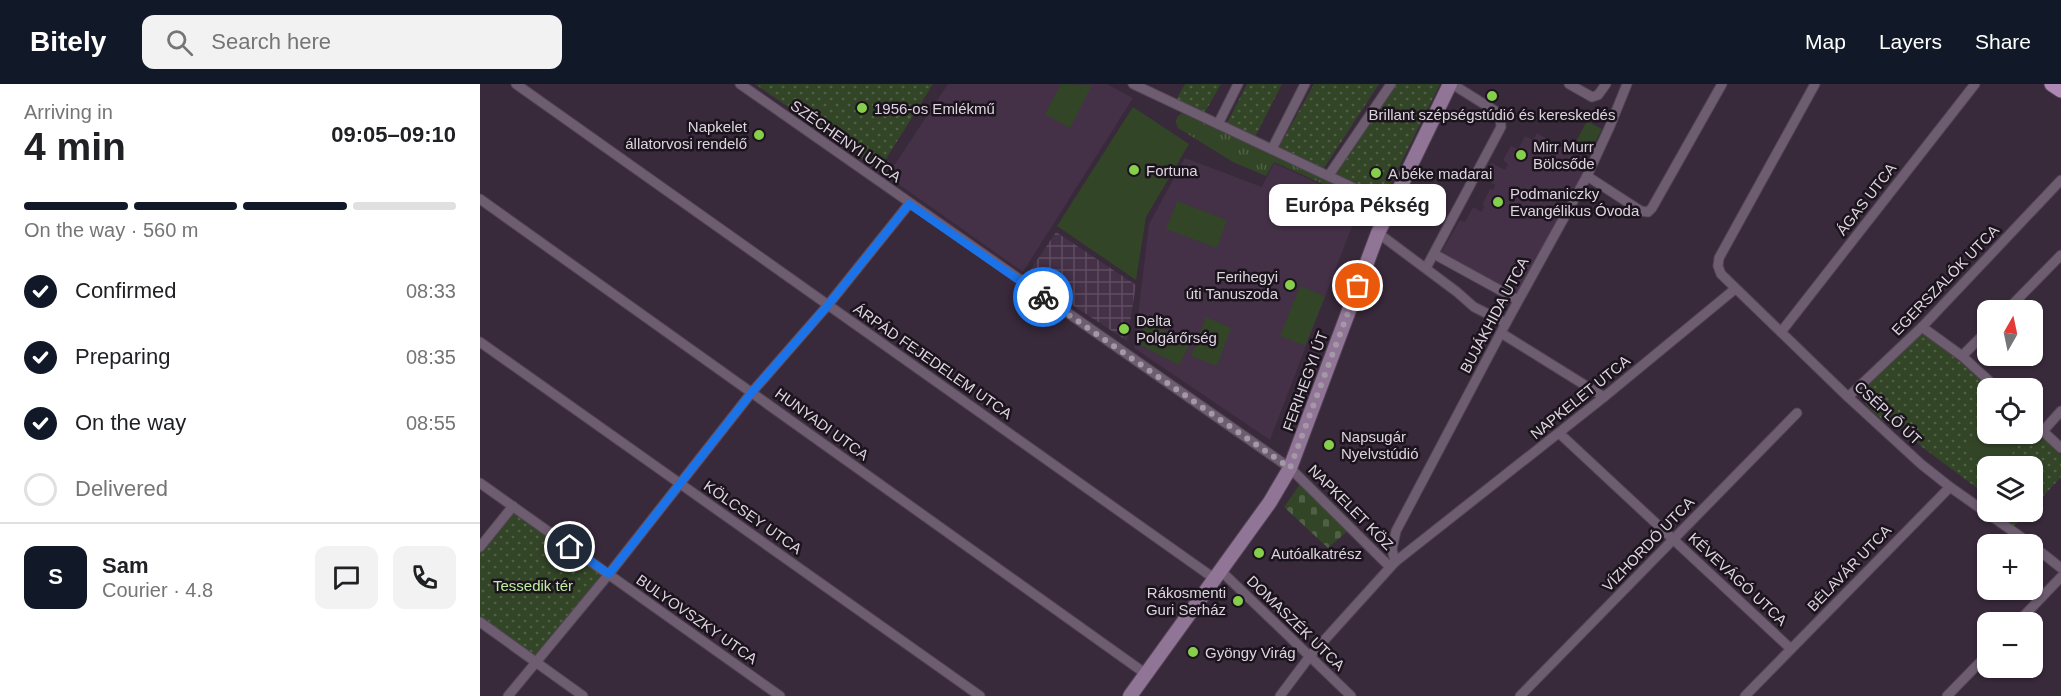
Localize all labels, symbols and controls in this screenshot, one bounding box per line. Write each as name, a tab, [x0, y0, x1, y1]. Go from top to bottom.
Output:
search box	[142, 15, 562, 69]
text: Bitely	[30, 26, 106, 57]
icon: search	[163, 26, 196, 59]
text: Search here	[211, 29, 331, 54]
text: Map	[1805, 30, 1846, 53]
text: Layers	[1879, 30, 1942, 53]
text: Share	[1975, 30, 2031, 53]
marker: Brillant szépségstúdió és kereskedés	[1485, 89, 1499, 103]
street label: SZÉCHENYI UTCA	[788, 97, 904, 185]
place label: 1956-os Emlékmű	[874, 100, 995, 117]
text: Arriving in	[24, 101, 113, 123]
marker: 1956-os Emlékmű	[855, 101, 869, 115]
place label: Brillant szépségstúdió és kereskedés	[1369, 106, 1615, 123]
place label: Napkelet állatorvosi rendelő	[625, 118, 748, 152]
text: 09:05–09:10	[331, 122, 456, 147]
text: 4 min	[24, 125, 126, 168]
marker: Napkelet állatorvosi rendelő	[752, 128, 766, 142]
place label: Mirr Murr Bölcsőde	[1533, 138, 1595, 172]
marker: Mirr Murr Bölcsőde	[1514, 148, 1528, 162]
street label: ÁGAS UTCA	[1833, 160, 1899, 238]
place label: Fortuna	[1146, 162, 1198, 179]
marker: Fortuna	[1127, 163, 1141, 177]
place label: A béke madarai	[1388, 165, 1492, 182]
marker: A béke madarai	[1369, 166, 1383, 180]
callout: Európa Pékség	[1270, 184, 1446, 226]
place label: Podmaniczky Evangélikus Óvoda	[1510, 185, 1640, 219]
text: Európa Pékség	[1285, 194, 1430, 216]
marker: Podmaniczky Evangélikus Óvoda	[1491, 195, 1505, 209]
text: On the way · 560 m	[24, 219, 199, 241]
street label: EGERSZALÓK UTCA	[1888, 221, 2002, 339]
street label: BUJÁKHIDA UTCA	[1456, 254, 1532, 376]
pin	[1332, 260, 1383, 311]
courier	[1013, 267, 1073, 327]
place label: Ferihegyi úti Tanuszoda	[1186, 268, 1279, 302]
icon: bag	[1341, 269, 1374, 302]
icon: check	[24, 275, 57, 308]
text: Confirmed	[75, 278, 176, 303]
marker: Ferihegyi úti Tanuszoda	[1283, 278, 1297, 292]
text: 08:33	[406, 280, 456, 302]
icon: bike	[1027, 281, 1060, 314]
street label: ÁRPÁD FEJEDELEM UTCA	[851, 300, 1015, 422]
north arrow	[1977, 300, 2043, 366]
map controls	[1977, 300, 2043, 678]
place label: Delta Polgárőrség	[1136, 312, 1217, 346]
marker: Delta Polgárőrség	[1117, 322, 1131, 336]
street label: FERIHEGYI ÚT	[1279, 329, 1331, 433]
icon: check	[24, 341, 57, 374]
text: Preparing	[75, 344, 170, 369]
text: 08:35	[406, 346, 456, 368]
street label: NAPKELET UTCA	[1527, 352, 1633, 442]
street label: CSÉPLŐ ÚT	[1851, 378, 1925, 448]
button: locate	[1977, 378, 2043, 444]
street label: HUNYADI UTCA	[772, 384, 872, 464]
icon: check	[24, 407, 57, 440]
text: On the way	[75, 410, 186, 435]
text: 08:55	[406, 412, 456, 434]
place label: Napsugár Nyelvstúdió	[1341, 428, 1419, 462]
marker: Napsugár Nyelvstúdió	[1322, 438, 1336, 452]
button: layers	[1977, 456, 2043, 522]
street label: NAPKELET KÖZ	[1305, 461, 1397, 553]
text: Delivered	[75, 476, 168, 501]
street label: KÖLCSEY UTCA	[701, 477, 805, 557]
street label: VÍZHORDÓ UTCA	[1599, 493, 1697, 595]
pin	[544, 521, 595, 572]
street label: BÉLAVÁR UTCA	[1804, 521, 1894, 615]
street label: KÉVEVÁGÓ UTCA	[1685, 529, 1791, 629]
icon: home	[553, 530, 586, 563]
button: +	[1977, 534, 2043, 600]
place label: Autóalkatrész	[1271, 545, 1362, 562]
button: chat	[315, 546, 378, 609]
button: phone	[393, 546, 456, 609]
marker: Autóalkatrész	[1252, 546, 1266, 560]
text: Sam	[102, 553, 148, 578]
text: S	[48, 564, 63, 589]
street label: BULYOVSZKY UTCA	[633, 571, 761, 667]
street label: DOMASZÉK UTCA	[1244, 572, 1348, 674]
park label: Tessedik tér	[493, 577, 573, 594]
text: Courier · 4.8	[102, 579, 213, 601]
place label: Rákosmenti Guri Serház	[1146, 584, 1226, 618]
marker: Rákosmenti Guri Serház	[1231, 594, 1245, 608]
button: −	[1977, 612, 2043, 678]
place label: Gyöngy Virág	[1205, 644, 1296, 661]
marker: Gyöngy Virág	[1186, 645, 1200, 659]

